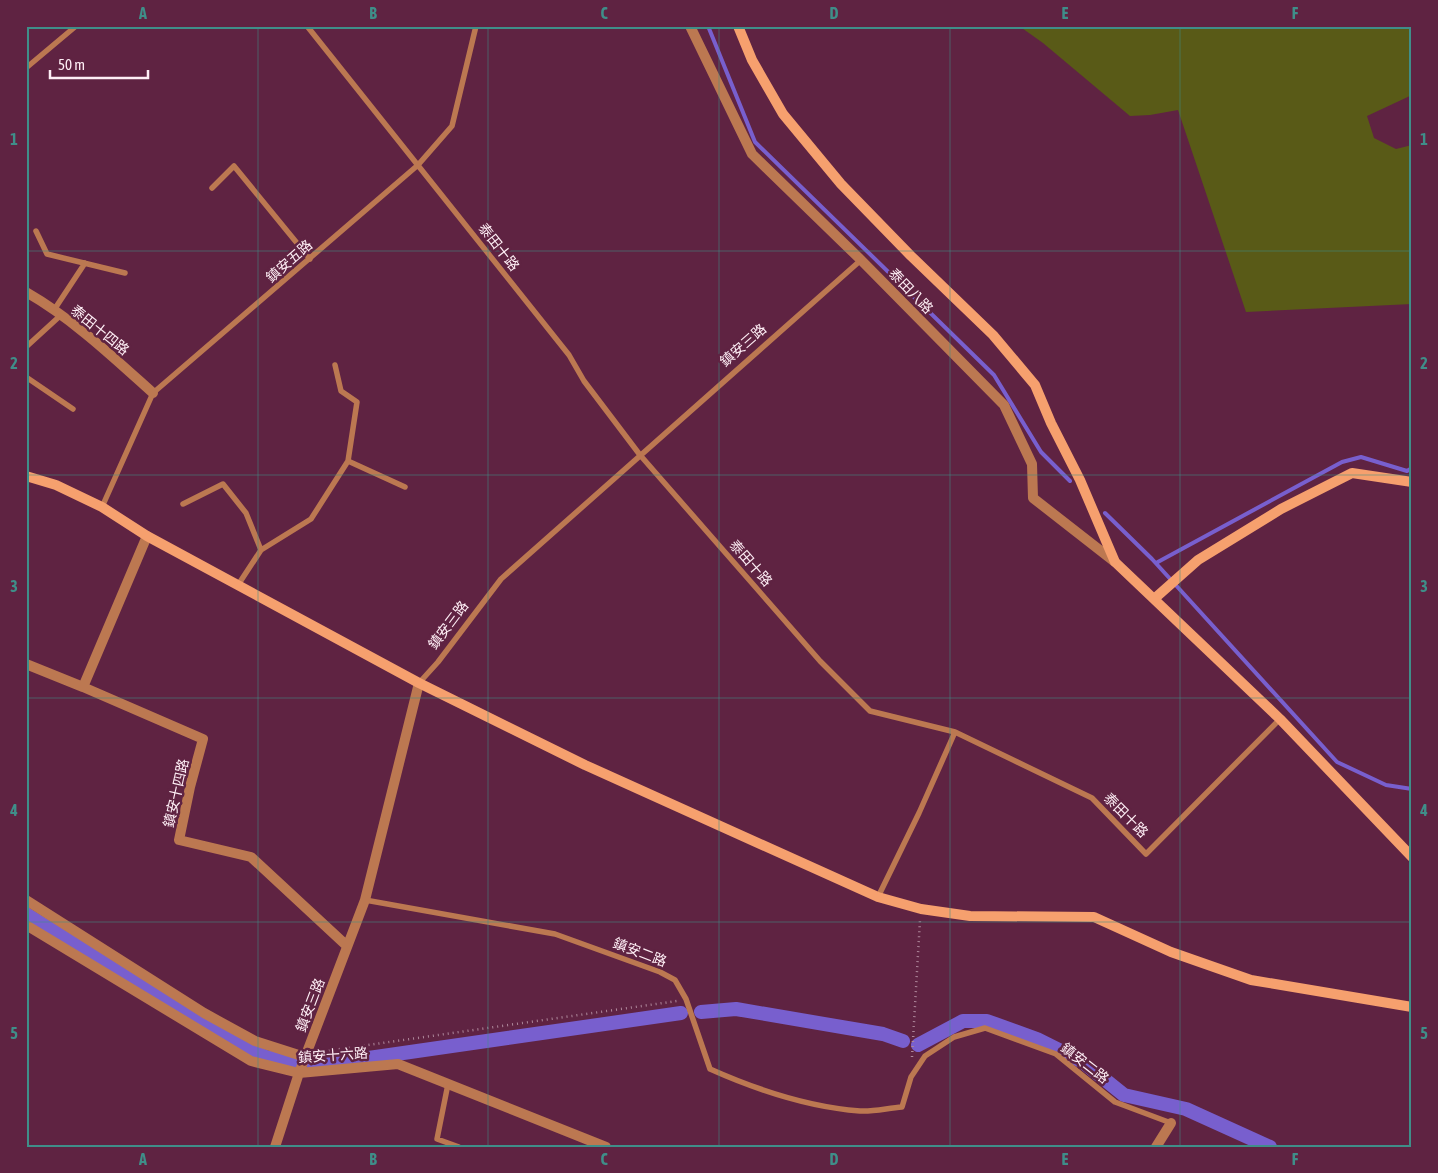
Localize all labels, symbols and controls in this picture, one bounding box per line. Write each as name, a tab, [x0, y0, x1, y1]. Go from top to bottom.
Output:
text: A	[138, 4, 147, 22]
text: B	[369, 4, 377, 22]
text: C	[600, 4, 608, 22]
text: D	[830, 4, 839, 22]
text: E	[1062, 4, 1069, 22]
text: F	[1292, 4, 1299, 22]
scale bar	[50, 48, 148, 80]
text: 50 m	[58, 56, 85, 73]
text: 1	[10, 130, 18, 148]
text: 1	[1420, 130, 1428, 148]
street label: 泰田十路	[475, 220, 523, 274]
street label: 鎮安五路	[263, 237, 315, 285]
street label: 泰田八路	[886, 265, 936, 317]
street label: 泰田十四路	[68, 302, 132, 358]
street label: 鎮安三路	[717, 321, 769, 369]
text: 2	[10, 354, 18, 372]
text: 2	[1420, 354, 1428, 372]
street label: 泰田十路	[727, 537, 775, 589]
text: 3	[10, 577, 18, 595]
text: 3	[1420, 577, 1428, 595]
street label: 鎮安三路	[425, 598, 471, 652]
street label: 鎮安十四路	[160, 757, 192, 829]
street label: 泰田十路	[1101, 790, 1151, 840]
text: 4	[9, 801, 18, 819]
text: 4	[1419, 801, 1428, 819]
street label: 鎮安二路	[611, 934, 669, 970]
street label: 鎮安三路	[292, 976, 328, 1034]
text: 5	[10, 1024, 18, 1042]
text: 5	[1420, 1024, 1428, 1042]
street label: 鎮安二路	[1058, 1039, 1112, 1087]
street label: 鎮安十六路	[298, 1045, 368, 1065]
text: A	[138, 1150, 147, 1168]
text: B	[369, 1150, 377, 1168]
text: C	[600, 1150, 608, 1168]
text: D	[830, 1150, 839, 1168]
text: E	[1062, 1150, 1069, 1168]
text: F	[1292, 1150, 1299, 1168]

